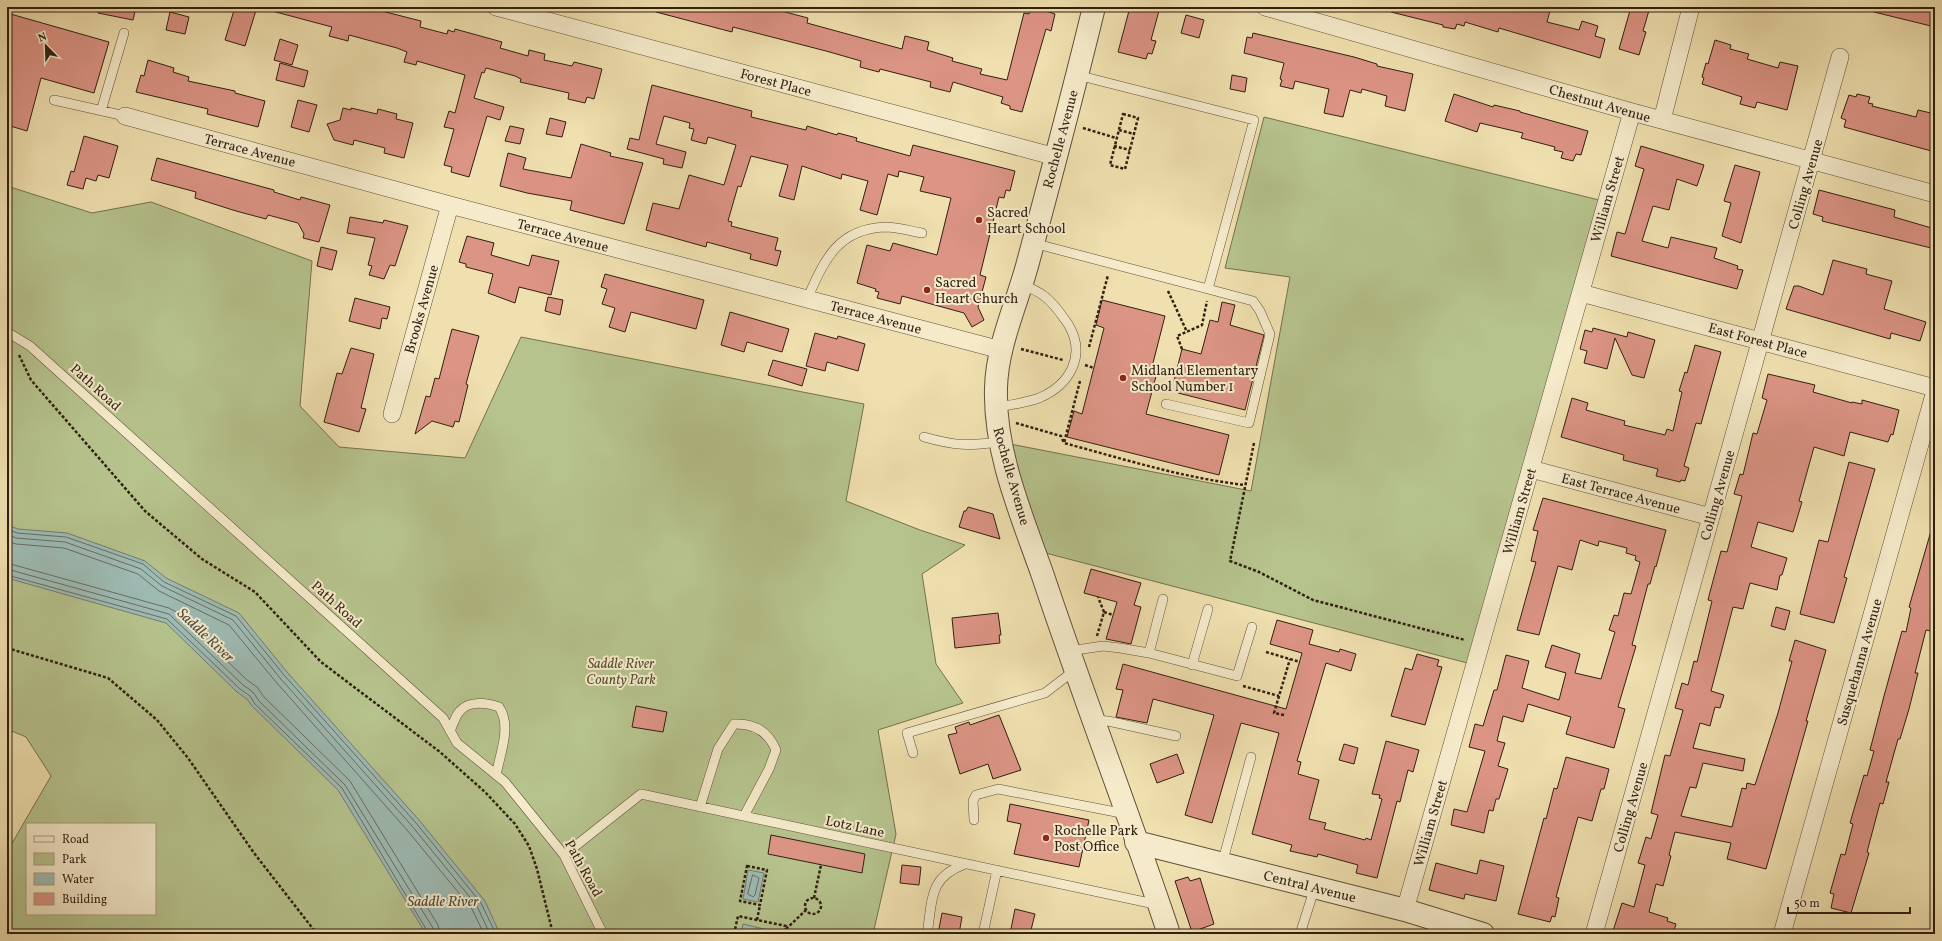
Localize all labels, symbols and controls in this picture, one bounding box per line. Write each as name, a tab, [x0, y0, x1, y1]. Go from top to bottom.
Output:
north arrow	[26, 26, 66, 66]
text: N	[36, 30, 49, 47]
street label: Forest Place	[738, 65, 814, 102]
street label: Chestnut Avenue	[1547, 81, 1653, 128]
street label: Rochelle Avenue	[1039, 88, 1084, 191]
street label: Terrace Avenue	[202, 130, 298, 173]
street label: Colling Avenue	[1784, 137, 1829, 232]
street label: William Street	[1587, 154, 1630, 245]
place label: Sacred Heart School	[987, 204, 1066, 239]
street label: Terrace Avenue	[515, 215, 611, 258]
marker: Sacred Heart School	[974, 215, 984, 225]
street label: Brooks Avenue	[401, 262, 444, 356]
place label: Sacred Heart Church	[935, 274, 1018, 309]
marker: Sacred Heart Church	[922, 285, 932, 295]
street label: Terrace Avenue	[828, 297, 924, 340]
street label: East Forest Place	[1706, 319, 1810, 364]
street label: Path Road	[65, 360, 125, 416]
place label: Midland Elementary School Number 1	[1131, 362, 1259, 397]
marker: Midland Elementary School Number 1	[1118, 373, 1128, 383]
street label: Rochelle Avenue	[987, 425, 1034, 528]
street label: Colling Avenue	[1696, 448, 1741, 543]
street label: William Street	[1499, 466, 1542, 557]
street label: East Terrace Avenue	[1559, 469, 1683, 520]
street label: Path Road	[306, 577, 366, 633]
street label: Susquehanna Avenue	[1833, 596, 1888, 728]
water label: Saddle River	[172, 604, 239, 668]
park label: Saddle River County Park	[586, 655, 656, 690]
street label: Colling Avenue	[1609, 760, 1654, 855]
street label: William Street	[1410, 778, 1453, 869]
street label: Lotz Lane	[823, 812, 886, 843]
place label: Rochelle Park Post Office	[1054, 822, 1138, 857]
legend	[26, 823, 156, 915]
text: Road	[62, 832, 89, 848]
marker: Rochelle Park Post Office	[1041, 833, 1051, 843]
street label: Path Road	[559, 837, 606, 901]
text: Park	[62, 852, 87, 868]
street label: Central Avenue	[1261, 867, 1358, 908]
text: Water	[62, 872, 94, 888]
scale bar	[1788, 889, 1910, 915]
text: Building	[62, 892, 107, 908]
water label: Saddle River	[407, 892, 479, 913]
text: 50 m	[1794, 896, 1820, 912]

